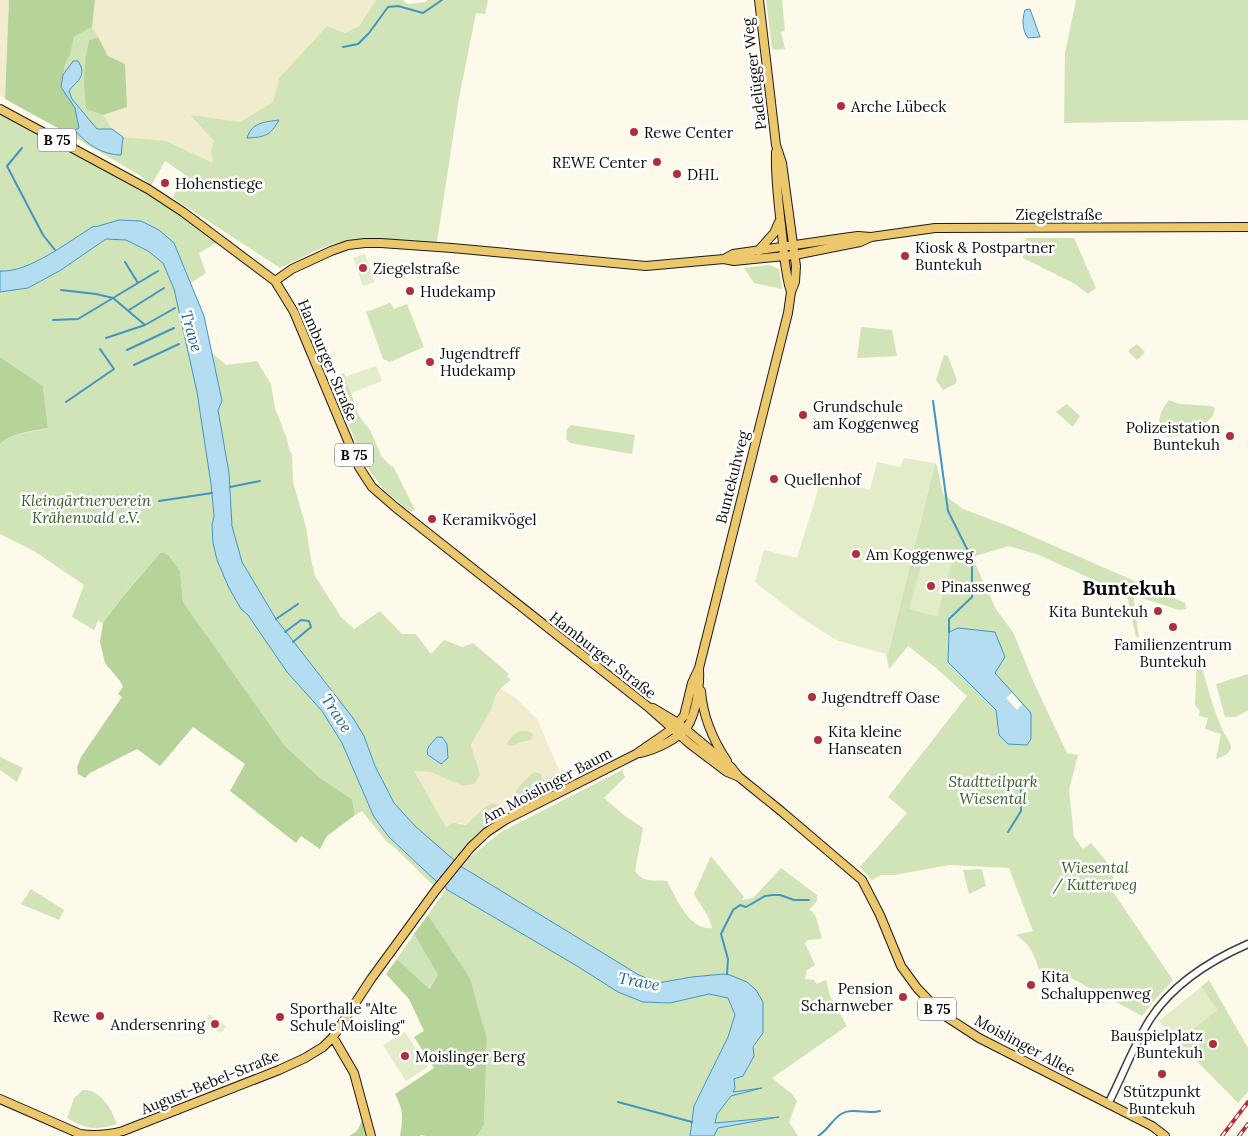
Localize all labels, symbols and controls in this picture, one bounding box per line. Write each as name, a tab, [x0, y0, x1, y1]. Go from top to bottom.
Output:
street label: Padelügger Weg	[738, 16, 770, 131]
place label: Arche Lübeck	[850, 97, 946, 116]
marker: Arche Lübeck	[835, 100, 847, 112]
place label: Rewe Center	[644, 123, 734, 142]
marker: Rewe Center	[628, 126, 640, 138]
road number: B 75	[38, 128, 76, 152]
place label: REWE Center	[552, 153, 648, 172]
marker: REWE Center	[651, 156, 663, 168]
place label: DHL	[687, 165, 719, 184]
marker: DHL	[671, 168, 683, 180]
place label: Hohenstiege	[175, 174, 263, 193]
marker: Hohenstiege	[159, 177, 171, 189]
street label: Ziegelstraße	[1015, 205, 1103, 224]
place label: Kiosk & Postpartner Buntekuh	[915, 238, 1055, 274]
marker: Kiosk & Postpartner Buntekuh	[899, 250, 911, 262]
place label: Ziegelstraße	[373, 259, 460, 278]
marker: Ziegelstraße	[357, 262, 369, 274]
place label: Hudekamp	[420, 282, 496, 301]
marker: Hudekamp	[404, 285, 416, 297]
street label: Hamburger Straße	[294, 296, 362, 424]
water label: Trave	[177, 308, 208, 354]
place label: Jugendtreff Hudekamp	[439, 344, 520, 380]
marker: Jugendtreff Hudekamp	[424, 356, 436, 368]
place label: Grundschule am Koggenweg	[813, 397, 919, 433]
marker: Grundschule am Koggenweg	[797, 409, 809, 421]
place label: Polizeistation Buntekuh	[1126, 418, 1220, 454]
street label: Buntekuhweg	[711, 428, 753, 526]
marker: Polizeistation Buntekuh	[1224, 430, 1236, 442]
road number: B 75	[335, 444, 373, 466]
place label: Quellenhof	[784, 470, 862, 489]
marker: Quellenhof	[768, 473, 780, 485]
park label: Kleingärtnerverein Krähenwald e.V.	[21, 491, 152, 527]
place label: Keramikvögel	[442, 510, 537, 529]
marker: Keramikvögel	[426, 513, 438, 525]
place label: Am Koggenweg	[865, 545, 974, 564]
marker: Am Koggenweg	[850, 548, 862, 560]
district label: Buntekuh	[1082, 575, 1176, 600]
place label: Pinassenweg	[941, 577, 1031, 596]
marker: Pinassenweg	[925, 580, 937, 592]
place label: Kita Buntekuh	[1049, 602, 1148, 621]
marker: Kita Buntekuh	[1152, 605, 1164, 617]
street label: Hamburger Straße	[546, 607, 660, 703]
marker: Familienzentrum Buntekuh	[1167, 621, 1179, 633]
place label: Familienzentrum Buntekuh	[1114, 635, 1232, 671]
place label: Jugendtreff Oase	[821, 688, 940, 707]
water label: Trave	[317, 690, 357, 736]
marker: Jugendtreff Oase	[806, 691, 818, 703]
place label: Kita kleine Hanseaten	[828, 722, 902, 758]
marker: Kita kleine Hanseaten	[812, 734, 824, 746]
street label: Am Moislinger Baum	[478, 743, 615, 828]
park label: Stadtteilpark Wiesental	[948, 772, 1038, 808]
park label: Wiesental / Kutterweg	[1052, 858, 1137, 895]
water label: Trave	[616, 967, 662, 995]
place label: Kita Schaluppenweg	[1041, 967, 1151, 1003]
place label: Pension Scharnweber	[801, 979, 893, 1015]
marker: Kita Schaluppenweg	[1025, 979, 1037, 991]
marker: Pension Scharnweber	[897, 991, 909, 1003]
road number: B 75	[918, 998, 956, 1021]
place label: Sporthalle "Alte Schule Moisling"	[290, 999, 405, 1035]
place label: Rewe	[53, 1007, 90, 1026]
marker: Rewe	[94, 1010, 106, 1022]
street label: Moislinger Allee	[971, 1010, 1079, 1080]
marker: Sporthalle "Alte Schule Moisling"	[274, 1011, 286, 1023]
place label: Andersenring	[110, 1015, 206, 1034]
marker: Andersenring	[209, 1018, 221, 1030]
place label: Bauspielplatz Buntekuh	[1111, 1026, 1203, 1062]
marker: Bauspielplatz Buntekuh	[1207, 1038, 1219, 1050]
street label: August-Bebel-Straße	[137, 1046, 282, 1119]
place label: Moislinger Berg	[415, 1047, 526, 1066]
marker: Moislinger Berg	[399, 1050, 411, 1062]
marker: Stützpunkt Buntekuh	[1156, 1068, 1168, 1080]
place label: Stützpunkt Buntekuh	[1123, 1082, 1201, 1118]

